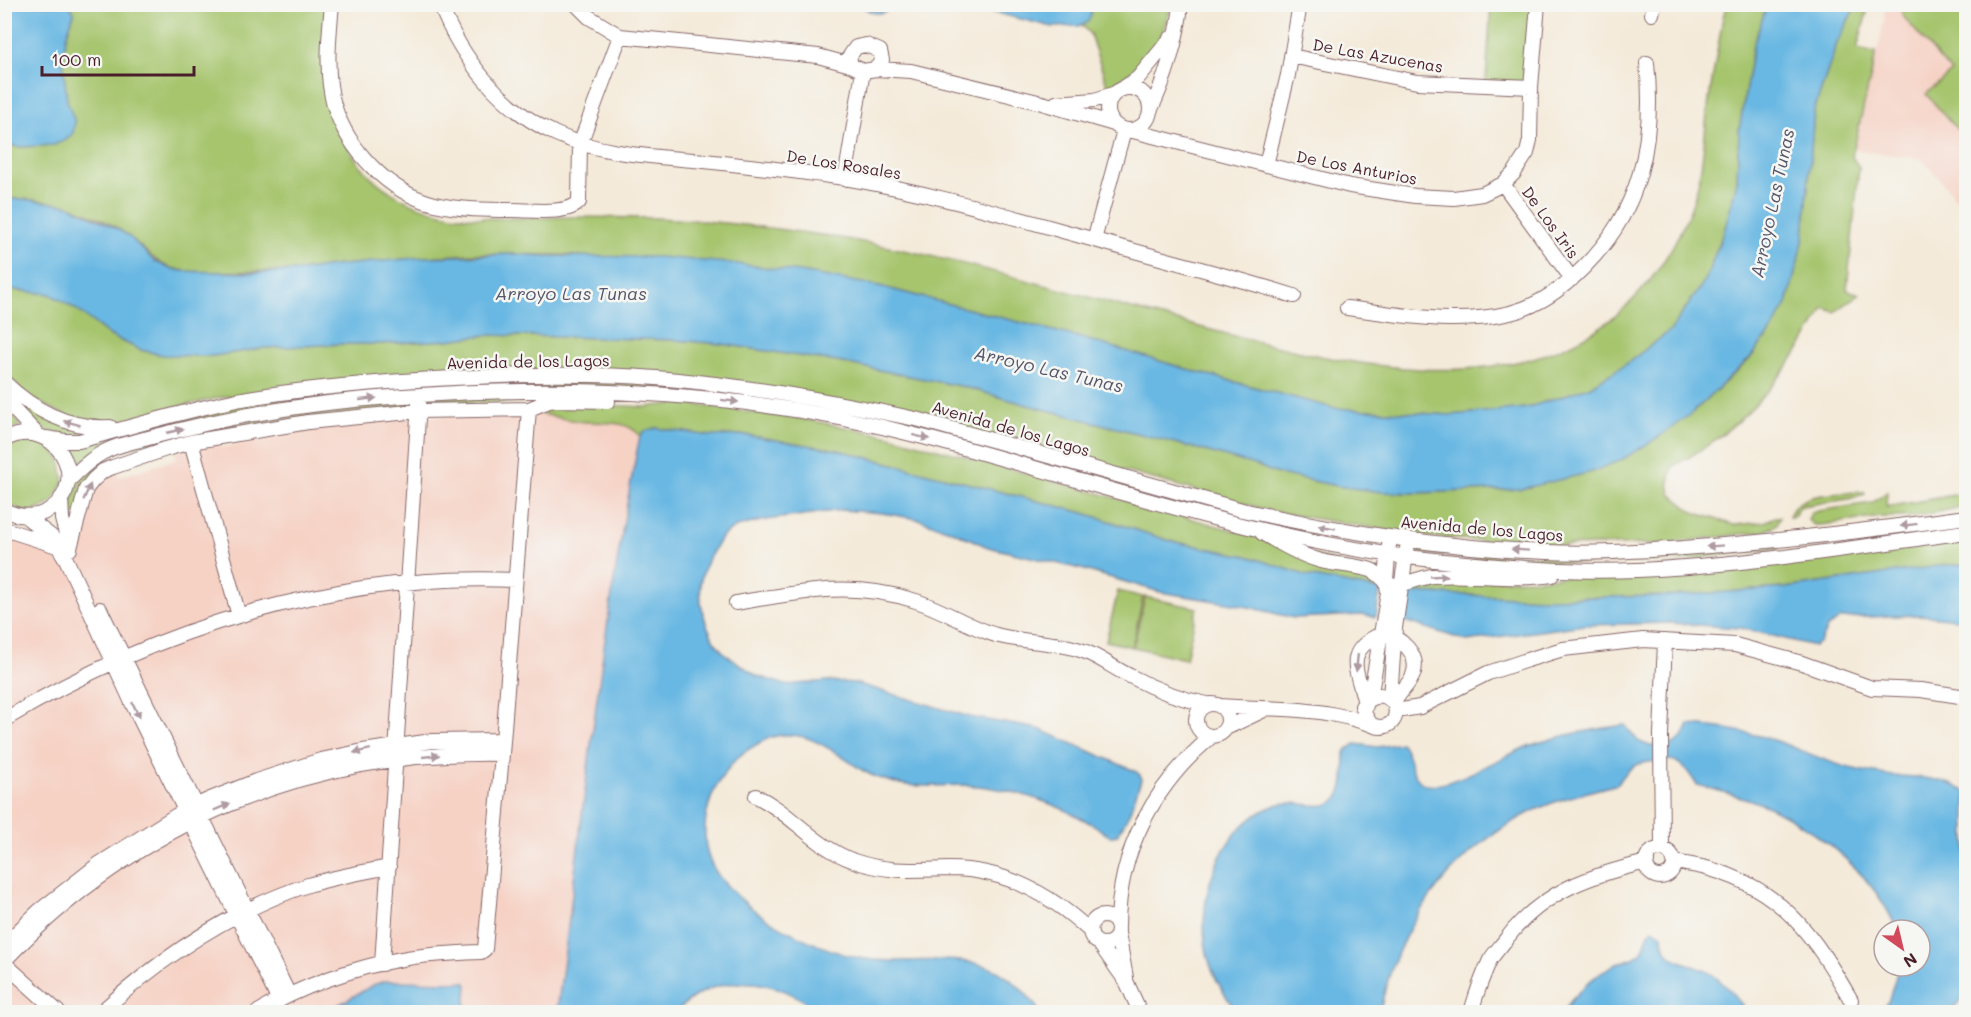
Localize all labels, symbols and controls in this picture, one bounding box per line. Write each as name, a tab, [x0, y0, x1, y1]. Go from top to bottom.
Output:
street label: De Las Azucenas	[1311, 33, 1445, 77]
scale bar	[42, 39, 194, 77]
text: 100 m	[51, 47, 101, 71]
water label: Arroyo Las Tunas	[1744, 126, 1800, 280]
street label: De Los Rosales	[785, 145, 903, 183]
street label: De Los Anturios	[1295, 145, 1419, 189]
street label: De Los Iris	[1518, 182, 1584, 262]
water label: Arroyo Las Tunas	[495, 281, 647, 305]
water label: Arroyo Las Tunas	[972, 340, 1126, 398]
street label: Avenida de los Lagos	[446, 349, 610, 373]
one-way arrow	[358, 394, 377, 404]
street label: Avenida de los Lagos	[930, 395, 1092, 461]
one-way arrow	[720, 397, 739, 406]
one-way arrow	[63, 418, 81, 428]
one-way arrow	[166, 425, 185, 435]
one-way arrow	[912, 432, 931, 442]
one-way arrow	[82, 483, 92, 501]
street label: Avenida de los Lagos	[1400, 510, 1564, 546]
one-way arrow	[1899, 520, 1918, 529]
one-way arrow	[1317, 522, 1336, 531]
one-way arrow	[1705, 541, 1724, 551]
one-way arrow	[1510, 545, 1529, 555]
one-way arrow	[1430, 571, 1449, 580]
one-way arrow	[1352, 654, 1362, 673]
one-way arrow	[131, 701, 140, 718]
one-way arrow	[353, 747, 371, 757]
one-way arrow	[421, 751, 440, 761]
one-way arrow	[214, 803, 231, 812]
north arrow	[1872, 918, 1932, 978]
text: N	[1900, 949, 1922, 973]

